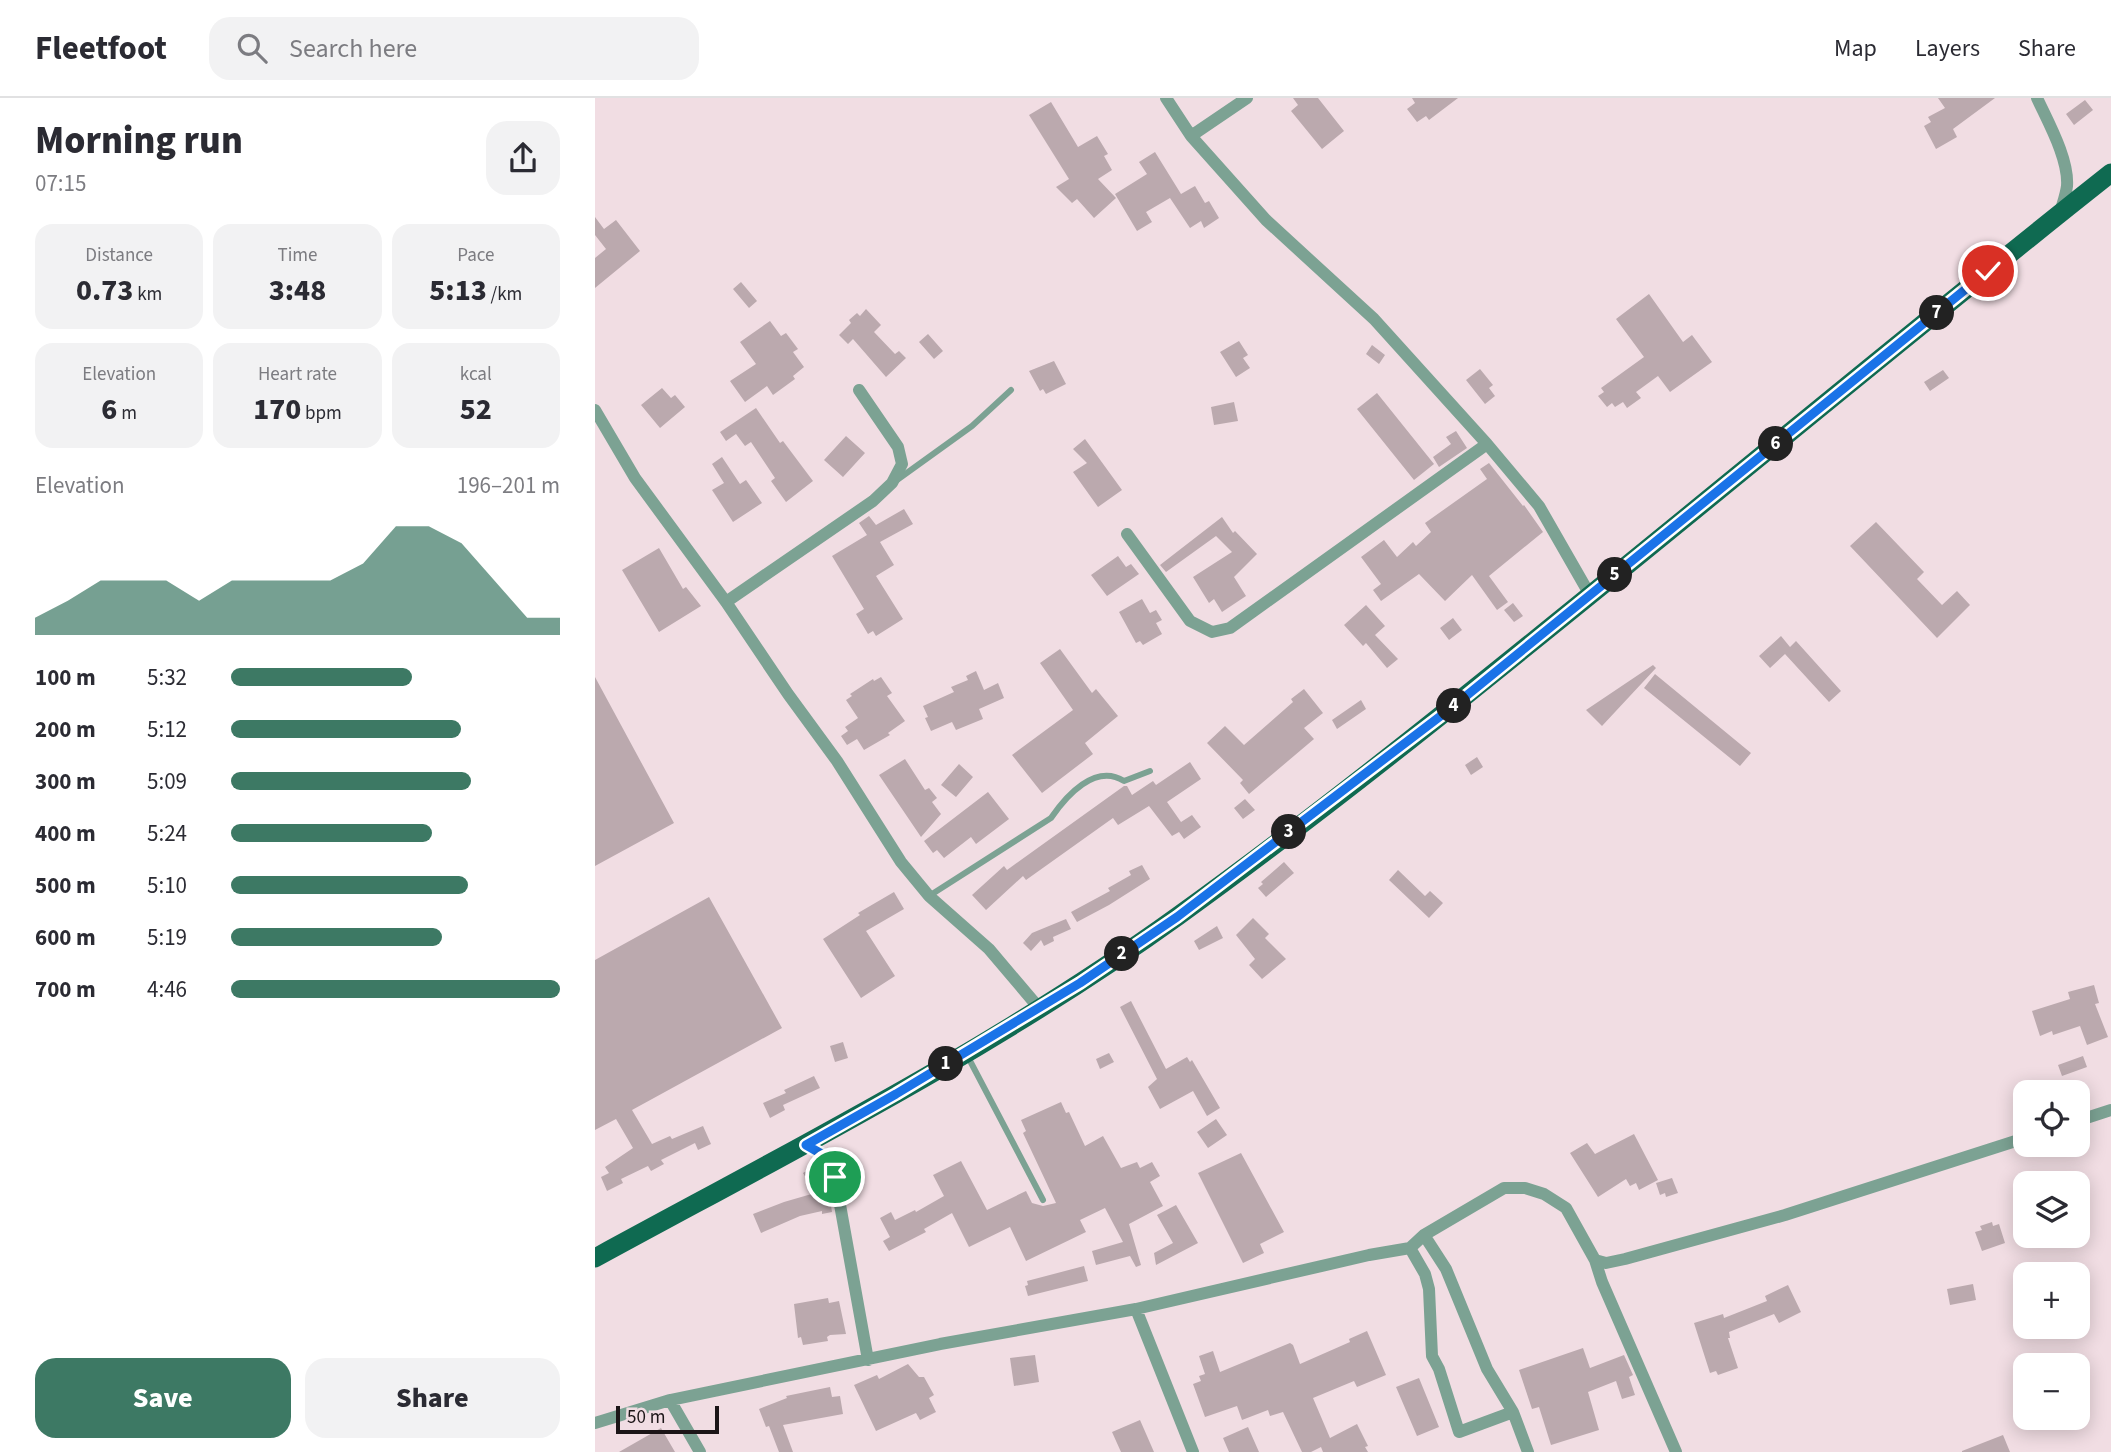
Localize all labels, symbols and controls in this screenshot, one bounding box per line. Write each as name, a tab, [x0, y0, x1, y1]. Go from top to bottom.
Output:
search box	[209, 17, 699, 80]
text: Fleetfoot	[35, 25, 167, 72]
icon: search	[233, 29, 271, 67]
text: Search here	[289, 30, 417, 67]
text: Map	[1834, 31, 1877, 66]
text: Layers	[1915, 31, 1980, 66]
text: Share	[2018, 31, 2076, 66]
text: Morning run	[35, 114, 243, 168]
button: share	[486, 121, 560, 195]
text: 07:15	[35, 167, 86, 200]
pin	[1958, 241, 2018, 301]
text: Distance	[85, 242, 153, 269]
text: Time	[277, 242, 318, 269]
text: Pace	[457, 242, 494, 269]
icon: check	[1969, 252, 2007, 290]
text: 0.73	[76, 269, 133, 312]
text: 3:48	[269, 269, 326, 312]
text: 5:13	[429, 269, 487, 312]
text: km	[133, 281, 162, 308]
text: /km	[487, 281, 522, 308]
pin: 7	[1919, 296, 1955, 330]
text: 7	[1931, 299, 1942, 326]
text: Elevation	[82, 361, 156, 388]
text: Heart rate	[258, 361, 337, 388]
text: kcal	[460, 361, 492, 388]
text: 6	[101, 388, 117, 431]
text: 170	[253, 388, 301, 431]
text: 52	[460, 388, 492, 431]
text: m	[117, 400, 137, 427]
text: bpm	[301, 400, 342, 427]
pin: 6	[1759, 426, 1793, 462]
text: 6	[1770, 430, 1781, 457]
text: Elevation	[35, 469, 125, 502]
text: 196–201 m	[457, 469, 560, 502]
pin: 5	[1597, 558, 1633, 592]
text: 5	[1609, 561, 1620, 588]
text: 100 m	[35, 661, 96, 694]
text: 5:32	[147, 661, 187, 694]
pin: 4	[1437, 688, 1471, 724]
text: 4	[1448, 692, 1459, 719]
text: 200 m	[35, 713, 96, 746]
text: 5:12	[147, 713, 187, 746]
text: 300 m	[35, 765, 96, 798]
text: 5:09	[147, 765, 187, 798]
pin: 3	[1271, 814, 1307, 850]
text: 400 m	[35, 817, 96, 850]
text: 5:24	[147, 817, 187, 850]
text: 3	[1283, 818, 1294, 845]
text: 500 m	[35, 869, 96, 902]
text: 5:10	[147, 869, 187, 902]
text: 600 m	[35, 921, 96, 954]
text: 5:19	[147, 921, 187, 954]
pin: 2	[1105, 936, 1139, 972]
text: 2	[1116, 940, 1127, 967]
text: 700 m	[35, 973, 96, 1006]
text: 4:46	[147, 973, 187, 1006]
pin: 1	[929, 1046, 963, 1082]
text: 1	[940, 1050, 951, 1077]
map controls	[2013, 1080, 2090, 1430]
button: locate	[2013, 1080, 2090, 1157]
pin	[805, 1147, 865, 1207]
icon: arrive	[816, 1158, 854, 1196]
button: layers	[2013, 1171, 2090, 1248]
button: +	[2013, 1262, 2090, 1339]
button: −	[2013, 1353, 2090, 1430]
button: Save	[35, 1358, 291, 1438]
button: Share	[305, 1358, 560, 1438]
scale bar	[616, 1403, 719, 1435]
text: 50 m	[627, 1404, 665, 1431]

